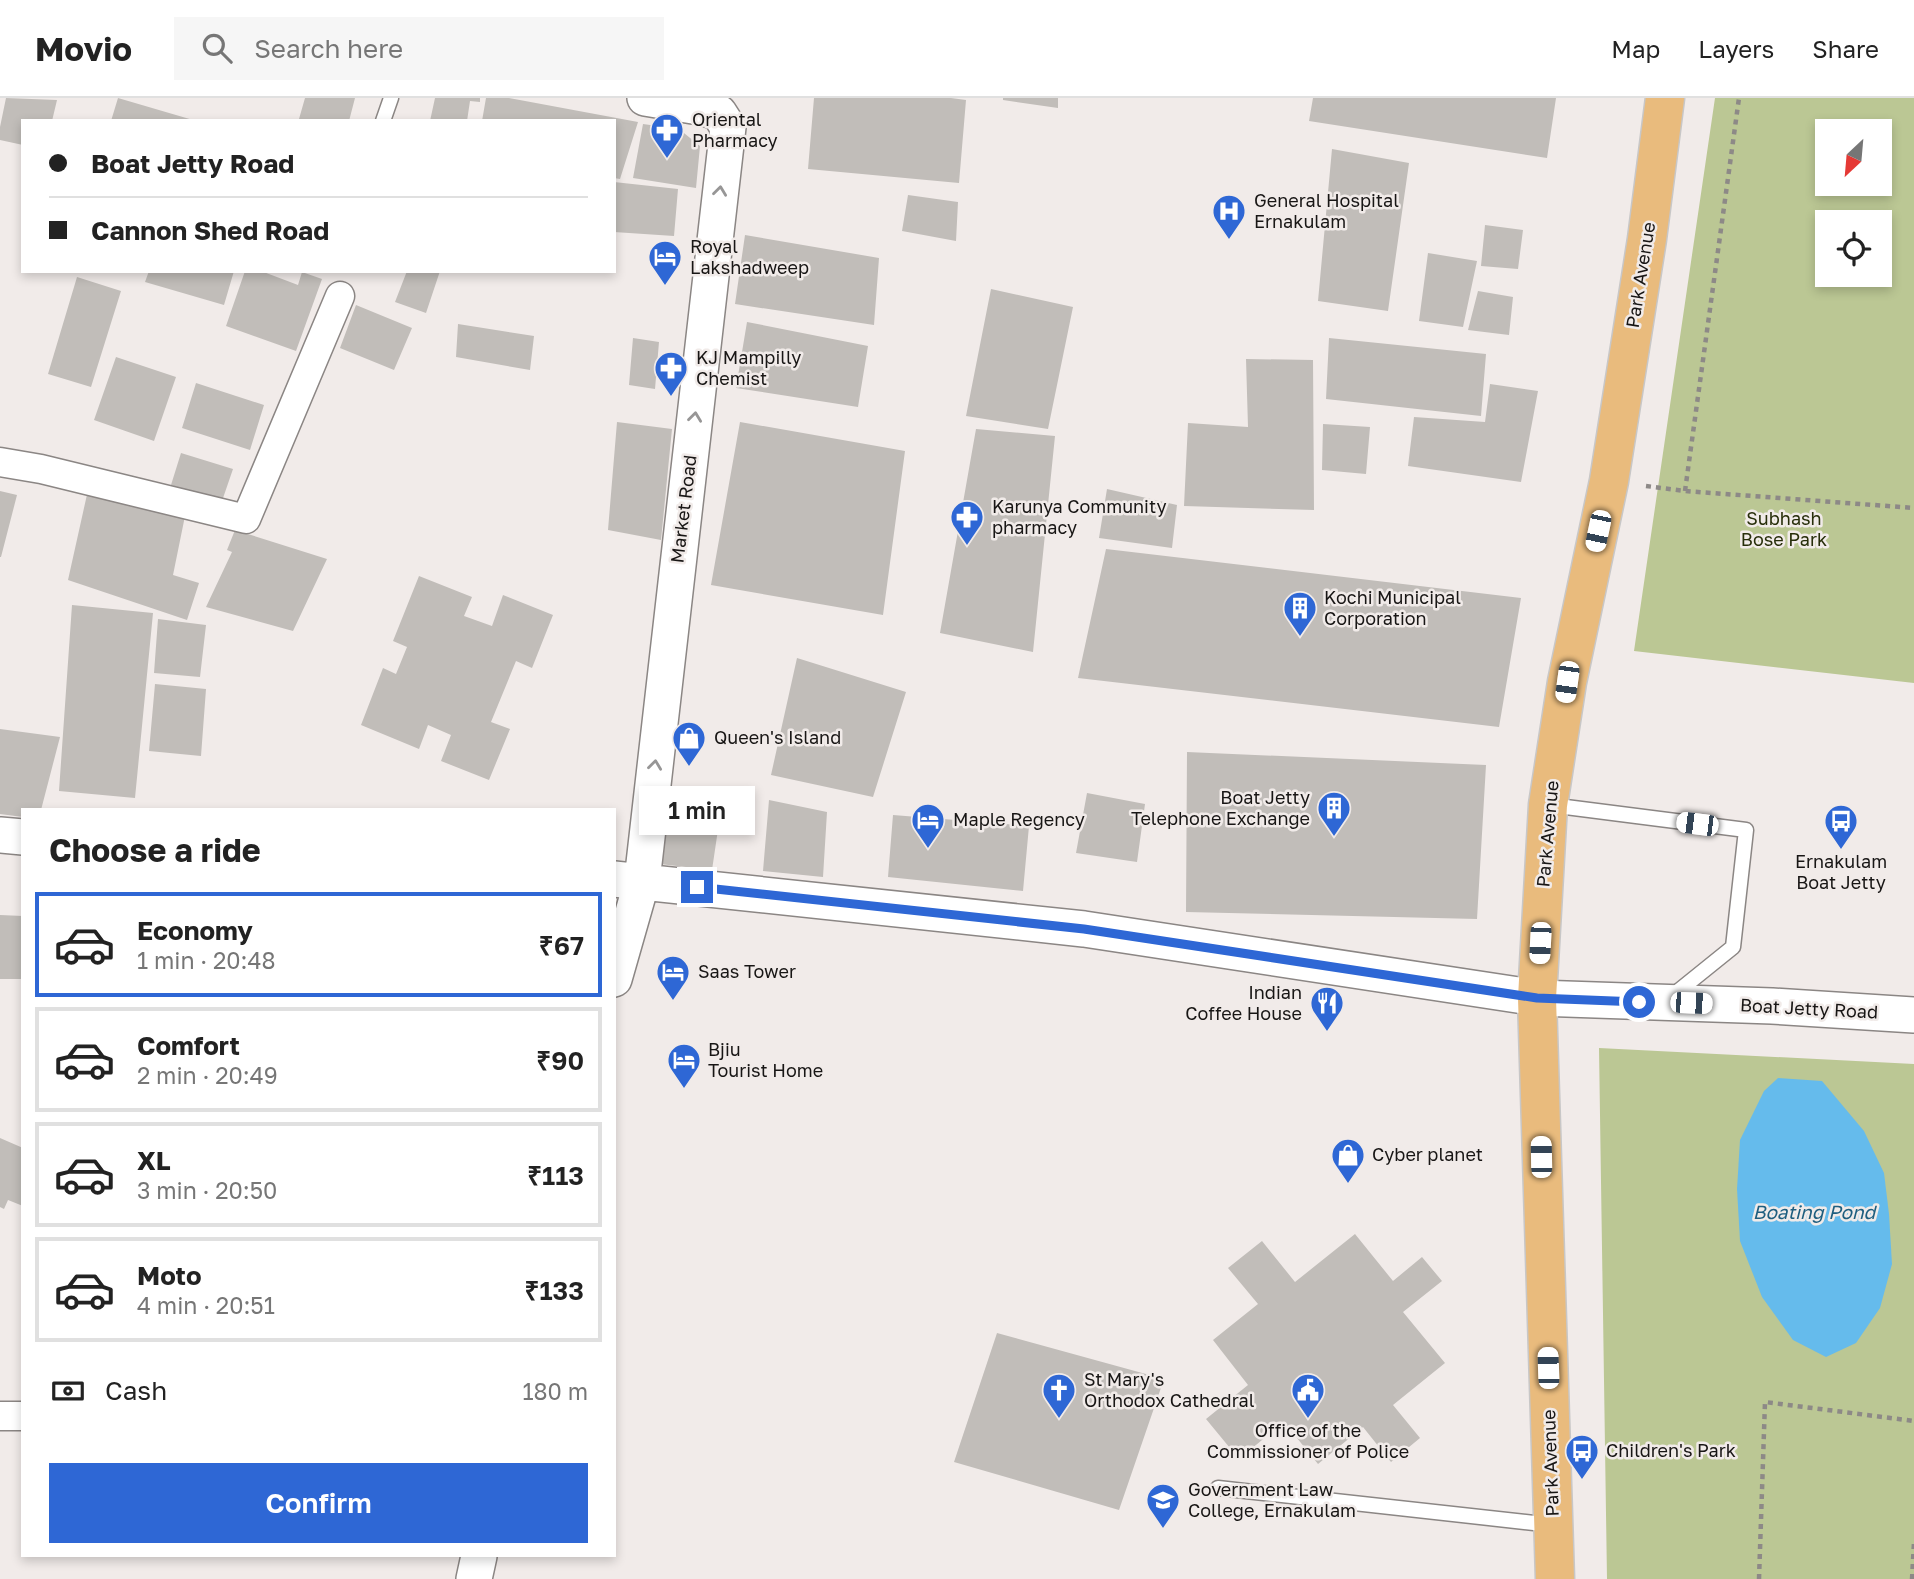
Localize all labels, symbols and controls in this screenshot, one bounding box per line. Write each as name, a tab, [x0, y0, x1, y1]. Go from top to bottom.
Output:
search box	[174, 17, 664, 80]
text: Movio	[35, 29, 132, 68]
icon: search	[198, 29, 236, 67]
text: Search here	[254, 33, 403, 64]
text: Map	[1611, 34, 1660, 63]
text: Layers	[1698, 34, 1774, 63]
text: Share	[1812, 34, 1879, 63]
place label: Oriental Pharmacy	[692, 108, 778, 151]
pharmacy icon: Oriental Pharmacy	[648, 111, 686, 160]
north arrow	[1815, 119, 1892, 196]
map controls	[1815, 119, 1892, 287]
text: Boat Jetty Road	[91, 148, 294, 179]
one-way arrow	[713, 185, 728, 197]
place label: General Hospital Ernakulam	[1254, 189, 1399, 232]
hospital icon: General Hospital Ernakulam	[1210, 192, 1248, 241]
button: locate	[1815, 210, 1892, 287]
text: Cannon Shed Road	[91, 215, 329, 246]
street label: Park Avenue	[1621, 220, 1659, 329]
place label: Royal Lakshadweep	[690, 235, 809, 278]
hotel icon: Royal Lakshadweep	[646, 238, 684, 287]
place label: KJ Mampilly Chemist	[696, 346, 801, 389]
pharmacy icon: KJ Mampilly Chemist	[652, 349, 690, 398]
one-way arrow	[687, 411, 702, 423]
street label: Market Road	[665, 454, 701, 564]
place label: Karunya Community pharmacy	[992, 495, 1167, 538]
pharmacy icon: Karunya Community pharmacy	[948, 498, 986, 547]
park label: Subhash Bose Park	[1741, 507, 1827, 550]
car	[1584, 508, 1613, 554]
place label: Kochi Municipal Corporation	[1324, 586, 1461, 629]
building icon: Kochi Municipal Corporation	[1281, 589, 1319, 638]
car	[1554, 660, 1581, 704]
shop icon: Queen's Island	[670, 719, 708, 768]
place label: Queen's Island	[714, 726, 841, 748]
one-way arrow	[647, 759, 662, 770]
street label: Park Avenue	[1531, 780, 1563, 888]
callout: 1 min	[639, 786, 755, 834]
place label: Boat Jetty Telephone Exchange	[1131, 786, 1310, 829]
building icon: Boat Jetty Telephone Exchange	[1315, 789, 1353, 838]
text: 1 min	[668, 796, 726, 824]
hotel icon: Maple Regency	[909, 801, 947, 850]
bus stop icon: Ernakulam Boat Jetty	[1822, 802, 1860, 851]
place label: Maple Regency	[953, 808, 1085, 830]
car	[1675, 811, 1720, 837]
text: Choose a ride	[49, 831, 261, 869]
place label: Ernakulam Boat Jetty	[1795, 850, 1887, 893]
route end	[681, 871, 713, 903]
icon: car	[53, 913, 116, 976]
text: Economy	[137, 915, 253, 946]
car	[1529, 921, 1552, 965]
text: ₹67	[539, 930, 584, 961]
text: 1 min · 20:48	[137, 946, 276, 974]
hotel icon: Saas Tower	[654, 953, 692, 1002]
place label: Saas Tower	[698, 960, 796, 982]
place label: Indian Coffee House	[1185, 981, 1302, 1024]
restaurant icon: Indian Coffee House	[1308, 984, 1346, 1033]
route start	[1623, 986, 1655, 1018]
car	[1670, 992, 1713, 1014]
street label: Boat Jetty Road	[1739, 993, 1879, 1023]
icon: car	[53, 1028, 116, 1091]
text: Comfort	[137, 1030, 240, 1061]
place label: Bjiu Tourist Home	[708, 1038, 823, 1081]
hotel icon: Bjiu Tourist Home	[665, 1041, 703, 1090]
text: ₹90	[536, 1045, 584, 1076]
text: 2 min · 20:49	[137, 1061, 278, 1089]
shop icon: Cyber planet	[1329, 1136, 1367, 1185]
car	[1531, 1136, 1552, 1178]
icon: car	[53, 1143, 116, 1206]
place label: Cyber planet	[1372, 1143, 1483, 1165]
text: XL	[137, 1145, 171, 1176]
text: ₹113	[527, 1160, 584, 1191]
text: 3 min · 20:50	[137, 1176, 277, 1204]
water label: Boating Pond	[1753, 1200, 1878, 1223]
icon: car	[53, 1258, 116, 1321]
text: Moto	[137, 1260, 202, 1291]
text: ₹133	[525, 1275, 584, 1306]
text: 4 min · 20:51	[137, 1291, 275, 1319]
car	[1537, 1347, 1560, 1389]
place label: St Mary's Orthodox Cathedral	[1084, 1368, 1255, 1411]
church icon: St Mary's Orthodox Cathedral	[1040, 1371, 1078, 1420]
public building icon: Office of the Commissioner of Police	[1289, 1371, 1327, 1420]
icon: cash	[49, 1372, 87, 1410]
text: Cash	[105, 1375, 167, 1406]
text: 180 m	[522, 1377, 588, 1405]
street label: Park Avenue	[1537, 1409, 1563, 1517]
place label: Office of the Commissioner of Police	[1207, 1419, 1409, 1462]
bus stop icon: Children's Park	[1563, 1432, 1601, 1481]
place label: Children's Park	[1606, 1439, 1736, 1461]
button: Confirm	[49, 1463, 588, 1543]
place label: Government Law College, Ernakulam	[1188, 1478, 1356, 1521]
school or university icon: Government Law College, Ernakulam	[1144, 1481, 1182, 1530]

